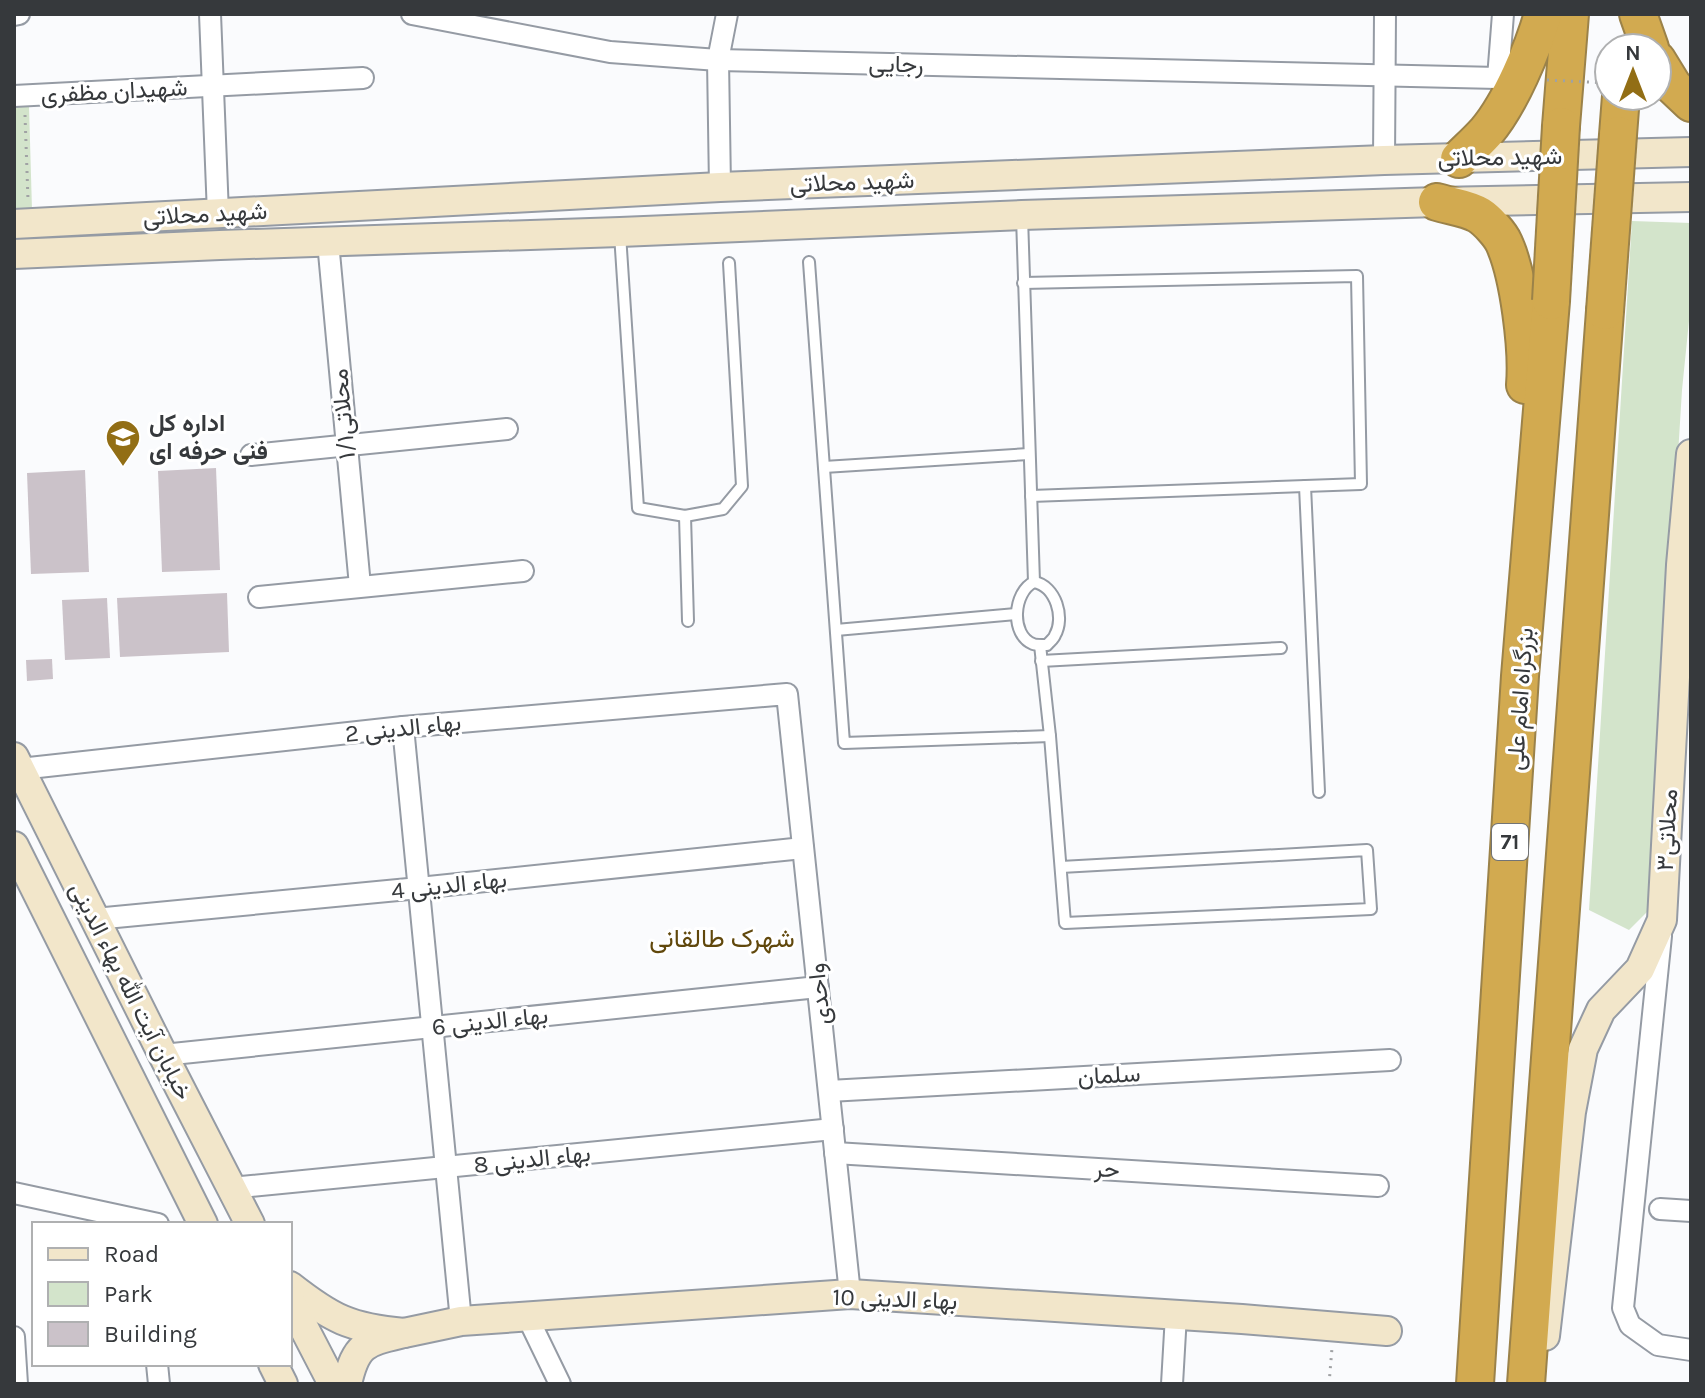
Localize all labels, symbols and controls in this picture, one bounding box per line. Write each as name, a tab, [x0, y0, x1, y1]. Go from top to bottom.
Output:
north arrow	[1593, 32, 1673, 112]
text: N	[1625, 40, 1641, 66]
street label: رجایی	[868, 50, 924, 79]
street label: شهیدان مظفری	[40, 73, 188, 110]
street label: شهید محلاتی	[1437, 142, 1563, 173]
street label: شهید محلاتی	[789, 166, 915, 199]
street label: شهید محلاتی	[142, 197, 268, 232]
street label: محلاتی۱/۱	[325, 368, 361, 460]
place label: اداره کل فنی حرفه ای	[149, 409, 268, 466]
school or university icon: اداره کل فنی حرفه ای	[104, 418, 142, 468]
street label: بزرگراه امام علی	[1501, 627, 1541, 771]
street label: بهاء الدینی 2	[343, 708, 463, 749]
street label: محلاتی۳	[1651, 788, 1683, 872]
road number: 71	[1492, 824, 1528, 860]
street label: بهاء الدینی 4	[390, 865, 508, 906]
street label: خیابان آیت الله بهاء الدینی	[63, 878, 198, 1105]
district label: شهرک طالقانی	[649, 923, 795, 954]
street label: واحدی	[802, 962, 837, 1026]
street label: بهاء الدینی 6	[431, 1001, 550, 1042]
street label: سلمان	[1077, 1059, 1141, 1091]
street label: بهاء الدینی 8	[472, 1139, 592, 1180]
street label: حر	[1093, 1154, 1120, 1185]
legend	[32, 1222, 292, 1366]
text: Road	[104, 1240, 159, 1268]
text: Park	[104, 1280, 153, 1308]
street label: بهاء الدینی 10	[832, 1283, 958, 1316]
text: Building	[104, 1320, 197, 1348]

